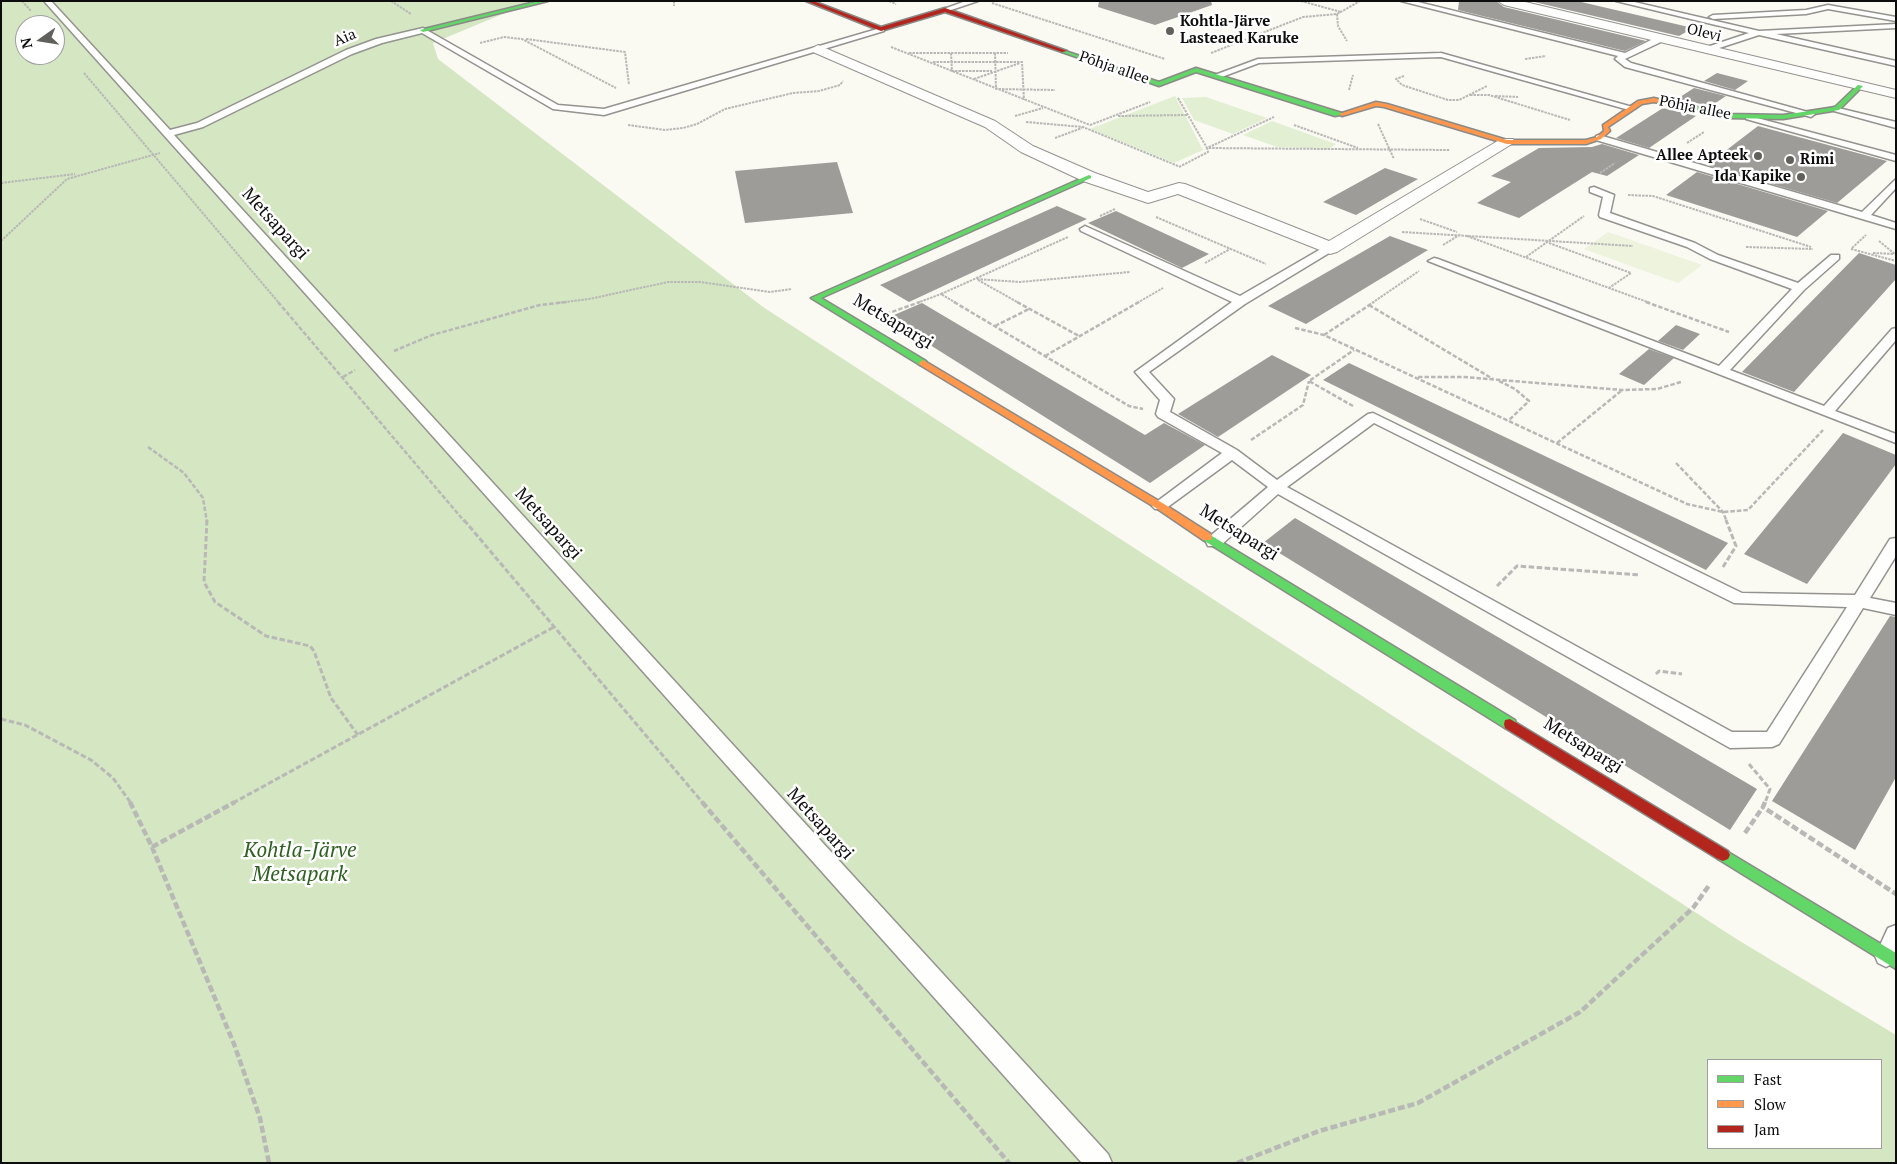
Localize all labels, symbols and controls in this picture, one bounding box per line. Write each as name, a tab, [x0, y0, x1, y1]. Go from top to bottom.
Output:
place label: Kohtla-Järve Lasteaed Karuke	[1180, 13, 1299, 48]
north arrow	[15, 15, 65, 65]
street label: Olevi	[1685, 20, 1723, 46]
street label: Aia	[331, 25, 359, 51]
marker: Kohtla-Järve Lasteaed Karuke	[1164, 25, 1176, 37]
text: N	[15, 36, 36, 51]
street label: Põhja allee	[1077, 48, 1151, 88]
street label: Põhja allee	[1658, 92, 1732, 124]
place label: Allee Apteek	[1656, 147, 1748, 165]
marker: Allee Apteek	[1752, 150, 1764, 162]
place label: Rimi	[1800, 151, 1834, 169]
marker: Rimi	[1784, 154, 1796, 166]
place label: Ida Kapike	[1714, 168, 1791, 186]
marker: Ida Kapike	[1795, 171, 1807, 183]
street label: Metsapargi	[237, 184, 313, 264]
street label: Metsapargi	[849, 290, 937, 354]
street label: Metsapargi	[510, 484, 586, 564]
street label: Metsapargi	[1195, 500, 1283, 566]
street label: Metsapargi	[1539, 713, 1627, 779]
street label: Metsapargi	[782, 784, 858, 864]
park label: Kohtla-Järve Metsapark	[243, 838, 357, 888]
legend	[1707, 1059, 1882, 1149]
text: Fast	[1754, 1069, 1782, 1089]
text: Slow	[1754, 1094, 1786, 1114]
text: Jam	[1754, 1119, 1780, 1139]

